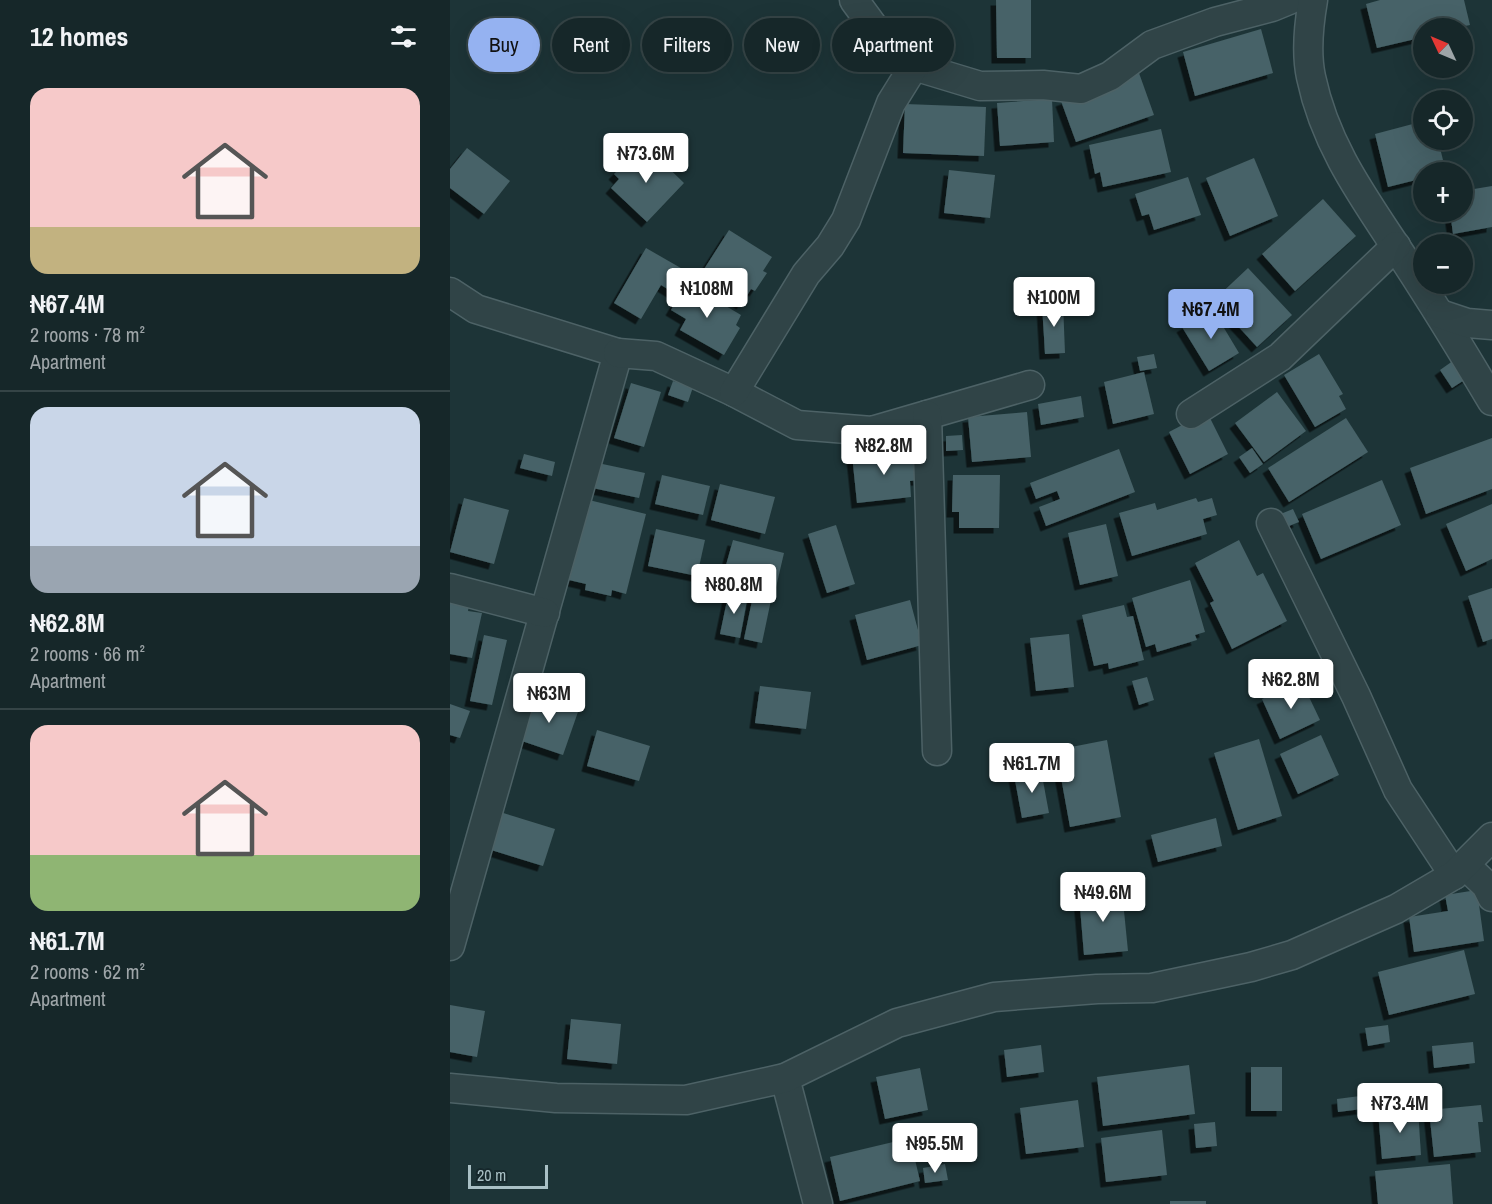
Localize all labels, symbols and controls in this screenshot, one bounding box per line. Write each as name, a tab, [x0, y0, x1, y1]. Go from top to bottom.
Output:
chip: Buy	[468, 18, 540, 72]
chip: Rent	[552, 18, 630, 72]
chip: Filters	[642, 18, 732, 72]
chip: New	[744, 18, 820, 72]
chip: Apartment	[832, 18, 954, 72]
north arrow	[1413, 18, 1473, 78]
map controls	[1413, 18, 1473, 294]
text: 12 homes	[30, 19, 128, 54]
icon: filters	[387, 20, 420, 53]
button: locate	[1413, 90, 1473, 150]
icon: home	[171, 127, 279, 235]
pin: ₦73.6M	[597, 133, 695, 184]
text: ₦73.6M	[617, 139, 675, 166]
button: +	[1413, 162, 1473, 222]
button: −	[1413, 234, 1473, 294]
pin: ₦108M	[665, 268, 749, 319]
text: ₦108M	[681, 274, 733, 301]
pin: ₦100M	[1012, 277, 1096, 328]
text: ₦100M	[1028, 283, 1080, 310]
text: ₦67.4M	[30, 286, 105, 321]
pin: ₦67.4M	[1162, 289, 1260, 340]
text: ₦67.4M	[1182, 295, 1240, 322]
text: 2 rooms · 78 m²	[30, 321, 145, 348]
text: Apartment	[30, 348, 106, 375]
pin: ₦82.8M	[835, 425, 933, 476]
text: ₦82.8M	[855, 431, 913, 458]
icon: home	[171, 446, 279, 554]
pin: ₦80.8M	[685, 564, 783, 615]
text: ₦80.8M	[705, 570, 763, 597]
text: ₦62.8M	[30, 605, 105, 640]
text: 2 rooms · 66 m²	[30, 640, 145, 667]
pin: ₦62.8M	[1242, 659, 1340, 710]
text: ₦62.8M	[1262, 665, 1320, 692]
text: Apartment	[30, 667, 106, 694]
pin: ₦63M	[513, 673, 585, 724]
text: ₦63M	[527, 679, 571, 706]
pin: ₦61.7M	[983, 743, 1081, 794]
text: ₦61.7M	[1003, 749, 1061, 776]
icon: home	[171, 764, 279, 872]
pin: ₦49.6M	[1054, 872, 1152, 923]
text: ₦49.6M	[1074, 878, 1132, 905]
text: ₦61.7M	[30, 923, 105, 958]
text: 2 rooms · 62 m²	[30, 958, 145, 985]
text: Apartment	[30, 985, 106, 1012]
pin: ₦73.4M	[1351, 1083, 1449, 1134]
text: ₦73.4M	[1371, 1089, 1429, 1116]
pin: ₦95.5M	[886, 1123, 984, 1174]
text: ₦95.5M	[906, 1129, 964, 1156]
scale bar	[468, 1162, 548, 1190]
text: 20 m	[477, 1164, 506, 1186]

